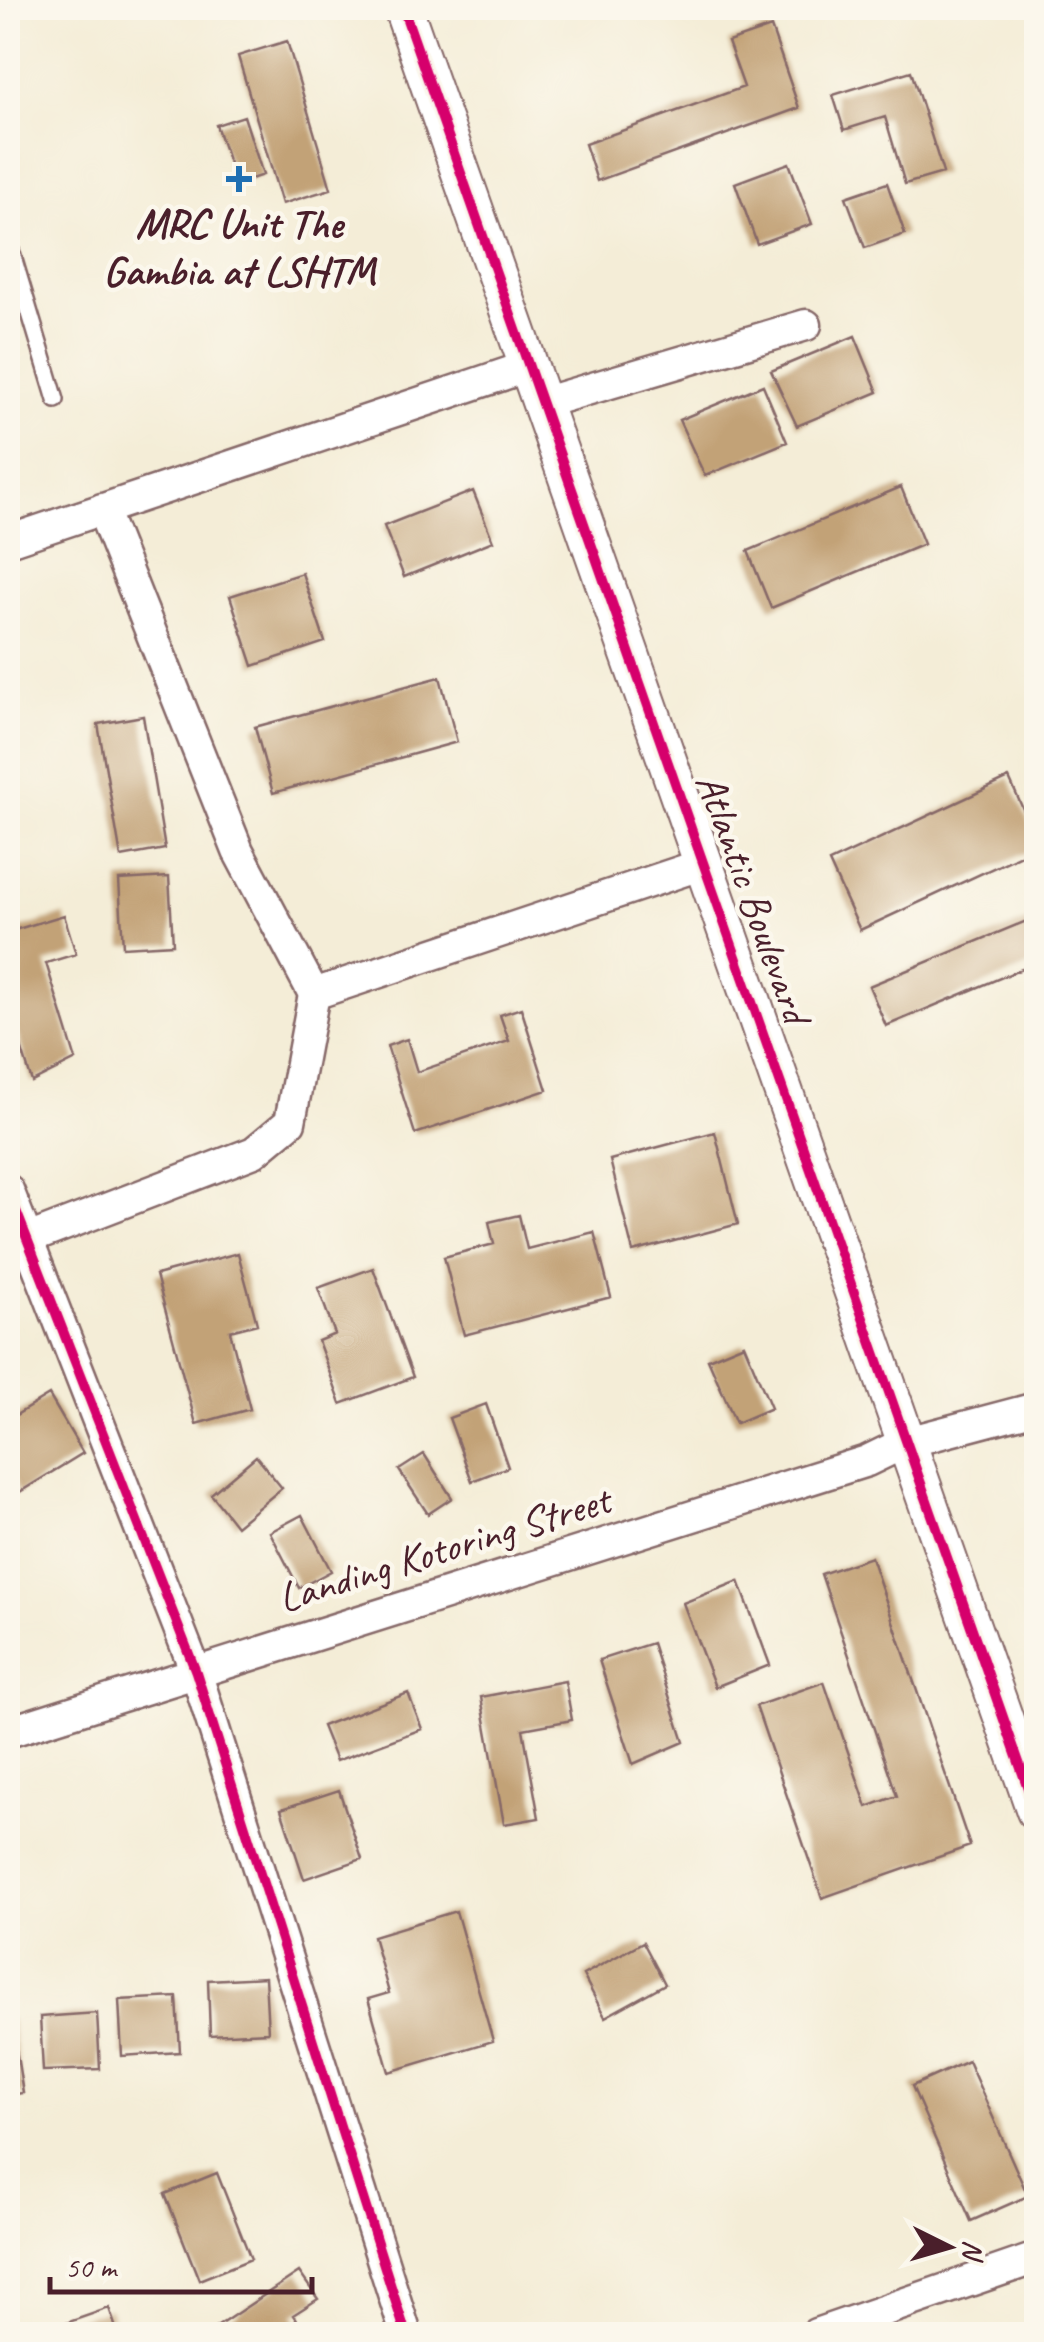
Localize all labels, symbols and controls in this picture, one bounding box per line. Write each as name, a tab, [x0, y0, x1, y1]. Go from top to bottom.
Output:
marker: MRC Unit The Gambia at LSHTM	[226, 166, 252, 192]
place label: MRC Unit The Gambia at LSHTM	[103, 197, 378, 298]
street label: Atlantic Boulevard	[683, 766, 825, 1035]
street label: Landing Kotoring Street	[272, 1472, 620, 1625]
north arrow	[899, 2197, 999, 2297]
scale bar	[50, 2232, 312, 2294]
text: N	[955, 2239, 992, 2264]
text: 50 m	[65, 2248, 118, 2286]

